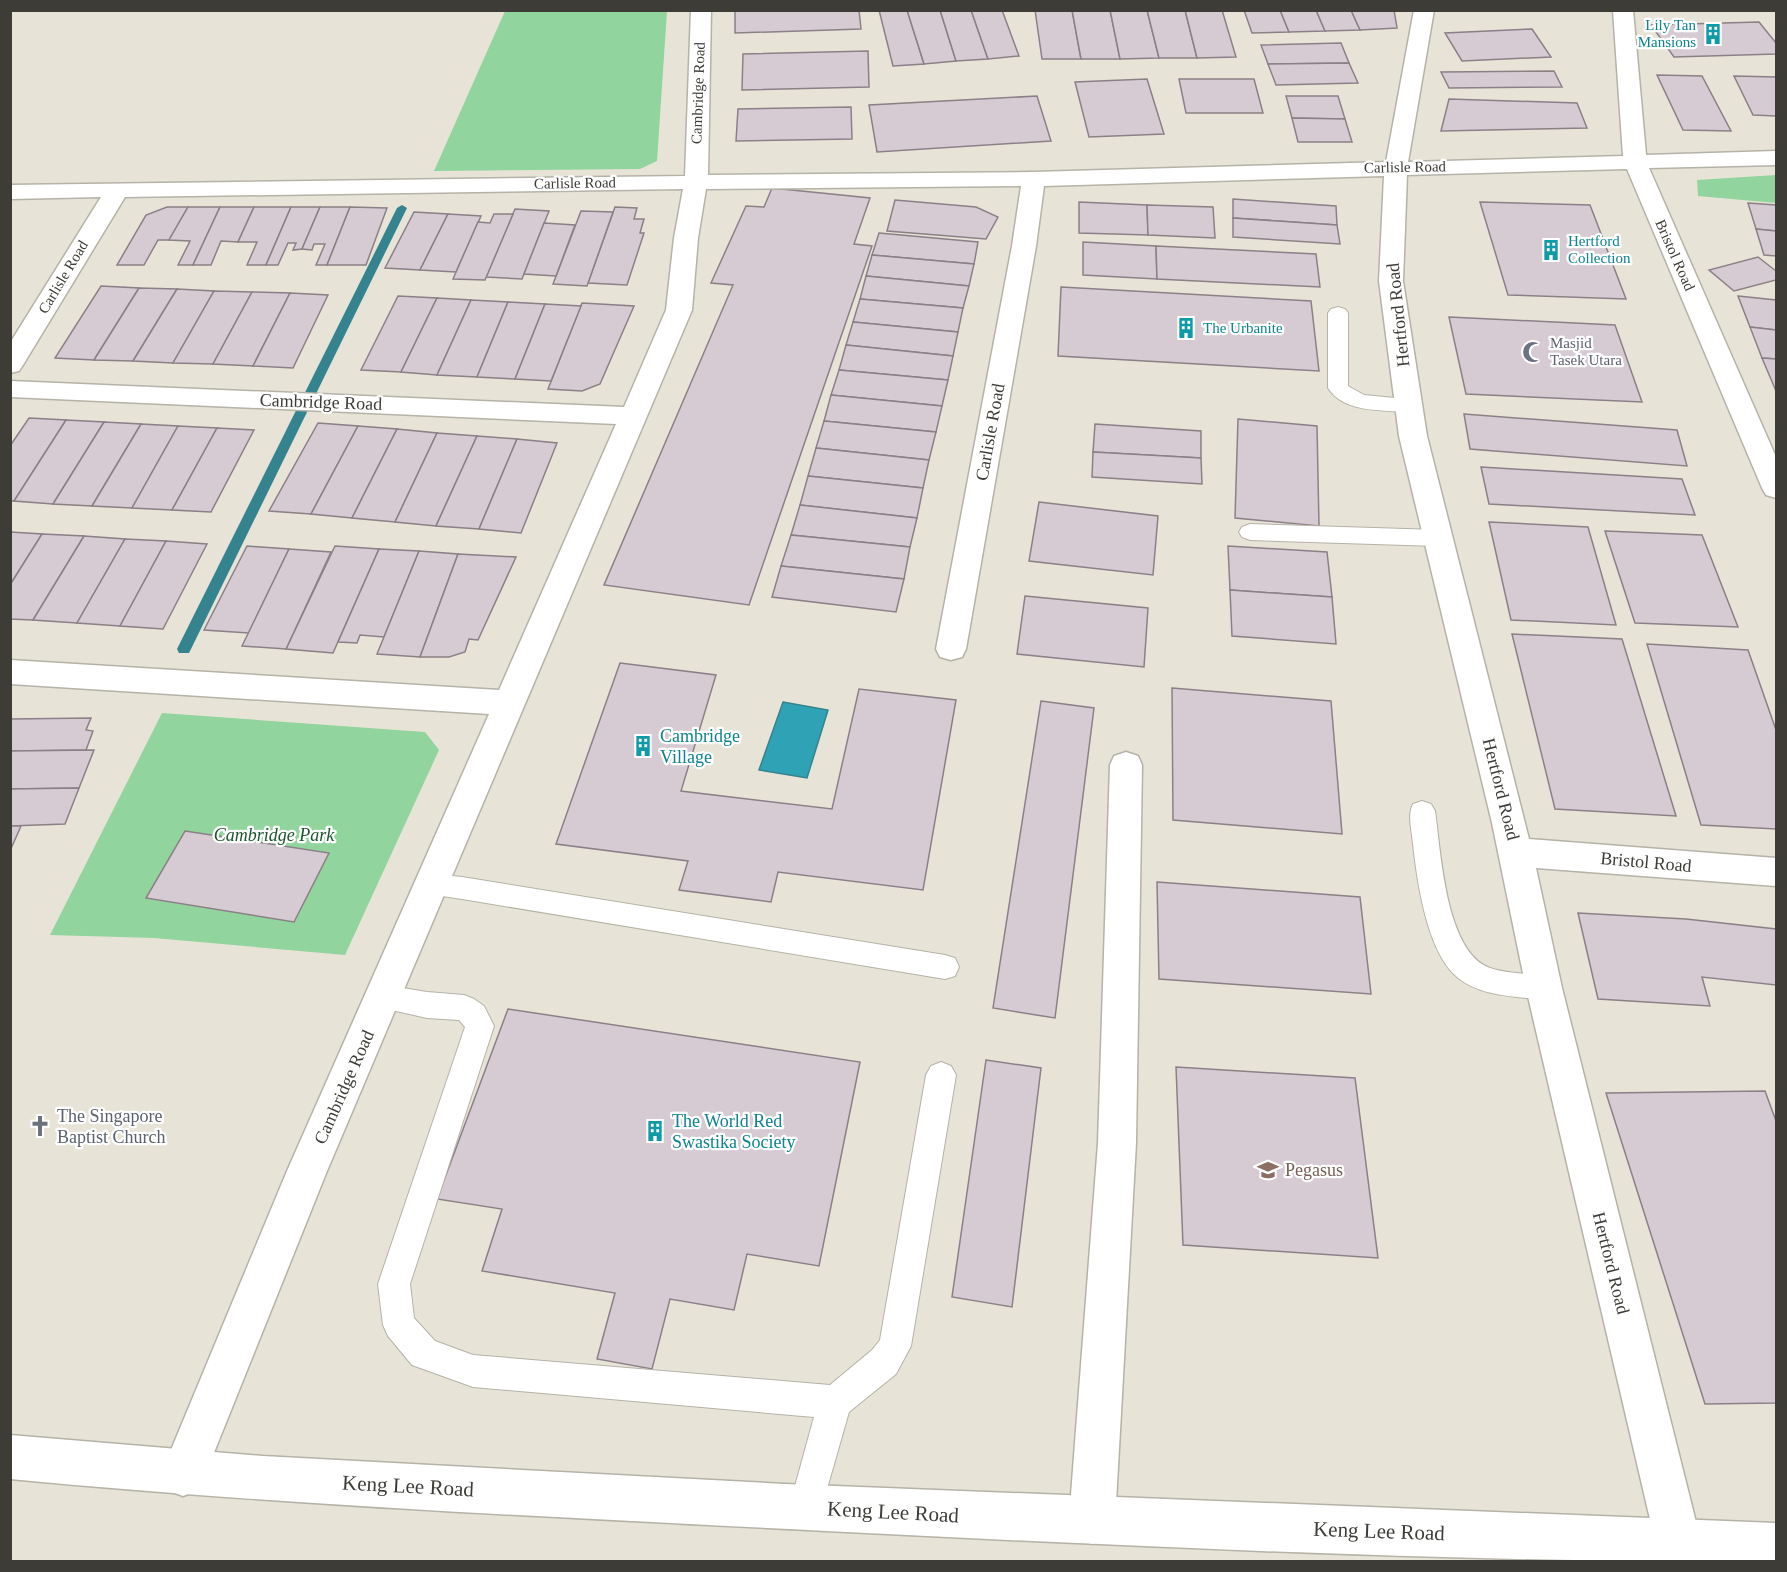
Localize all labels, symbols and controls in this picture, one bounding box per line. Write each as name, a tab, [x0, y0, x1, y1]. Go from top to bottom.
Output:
place label: Lily Tan Mansions	[1638, 17, 1696, 50]
building icon: Lily Tan Mansions	[1701, 22, 1725, 46]
street label: Cambridge Road	[688, 41, 708, 144]
street label: Carlisle Road	[1364, 158, 1447, 176]
street label: Carlisle Road	[534, 174, 617, 192]
street label: Bristol Road	[1652, 217, 1698, 294]
place label: Hertford Collection	[1568, 233, 1631, 266]
street label: Carlisle Road	[35, 237, 91, 316]
building icon: Hertford Collection	[1539, 238, 1563, 262]
street label: Hertford Road	[1383, 262, 1413, 368]
building icon: The Urbanite	[1174, 316, 1198, 340]
place label: The Urbanite	[1203, 320, 1283, 336]
place label: Masjid Tasek Utara	[1550, 335, 1622, 368]
mosque icon: Masjid Tasek Utara	[1521, 340, 1545, 364]
street label: Carlisle Road	[972, 382, 1008, 482]
street label: Cambridge Road	[259, 390, 383, 414]
place label: Cambridge Village	[660, 726, 740, 767]
building icon: Cambridge Village	[631, 734, 655, 758]
street label: Hertford Road	[1479, 736, 1523, 842]
park label: Cambridge Park	[214, 825, 335, 845]
street label: Bristol Road	[1600, 848, 1692, 876]
street label: Cambridge Road	[310, 1027, 378, 1147]
place label: The Singapore Baptist Church	[57, 1106, 166, 1147]
place label: The World Red Swastika Society	[672, 1111, 796, 1152]
church icon: The Singapore Baptist Church	[28, 1114, 52, 1138]
building icon: The World Red Swastika Society	[643, 1119, 667, 1143]
school or university icon: Pegasus	[1256, 1158, 1280, 1182]
place label: Pegasus	[1285, 1160, 1343, 1180]
street label: Hertford Road	[1589, 1210, 1633, 1316]
street label: Keng Lee Road	[342, 1471, 475, 1501]
street label: Keng Lee Road	[827, 1497, 960, 1527]
street label: Keng Lee Road	[1313, 1517, 1446, 1545]

